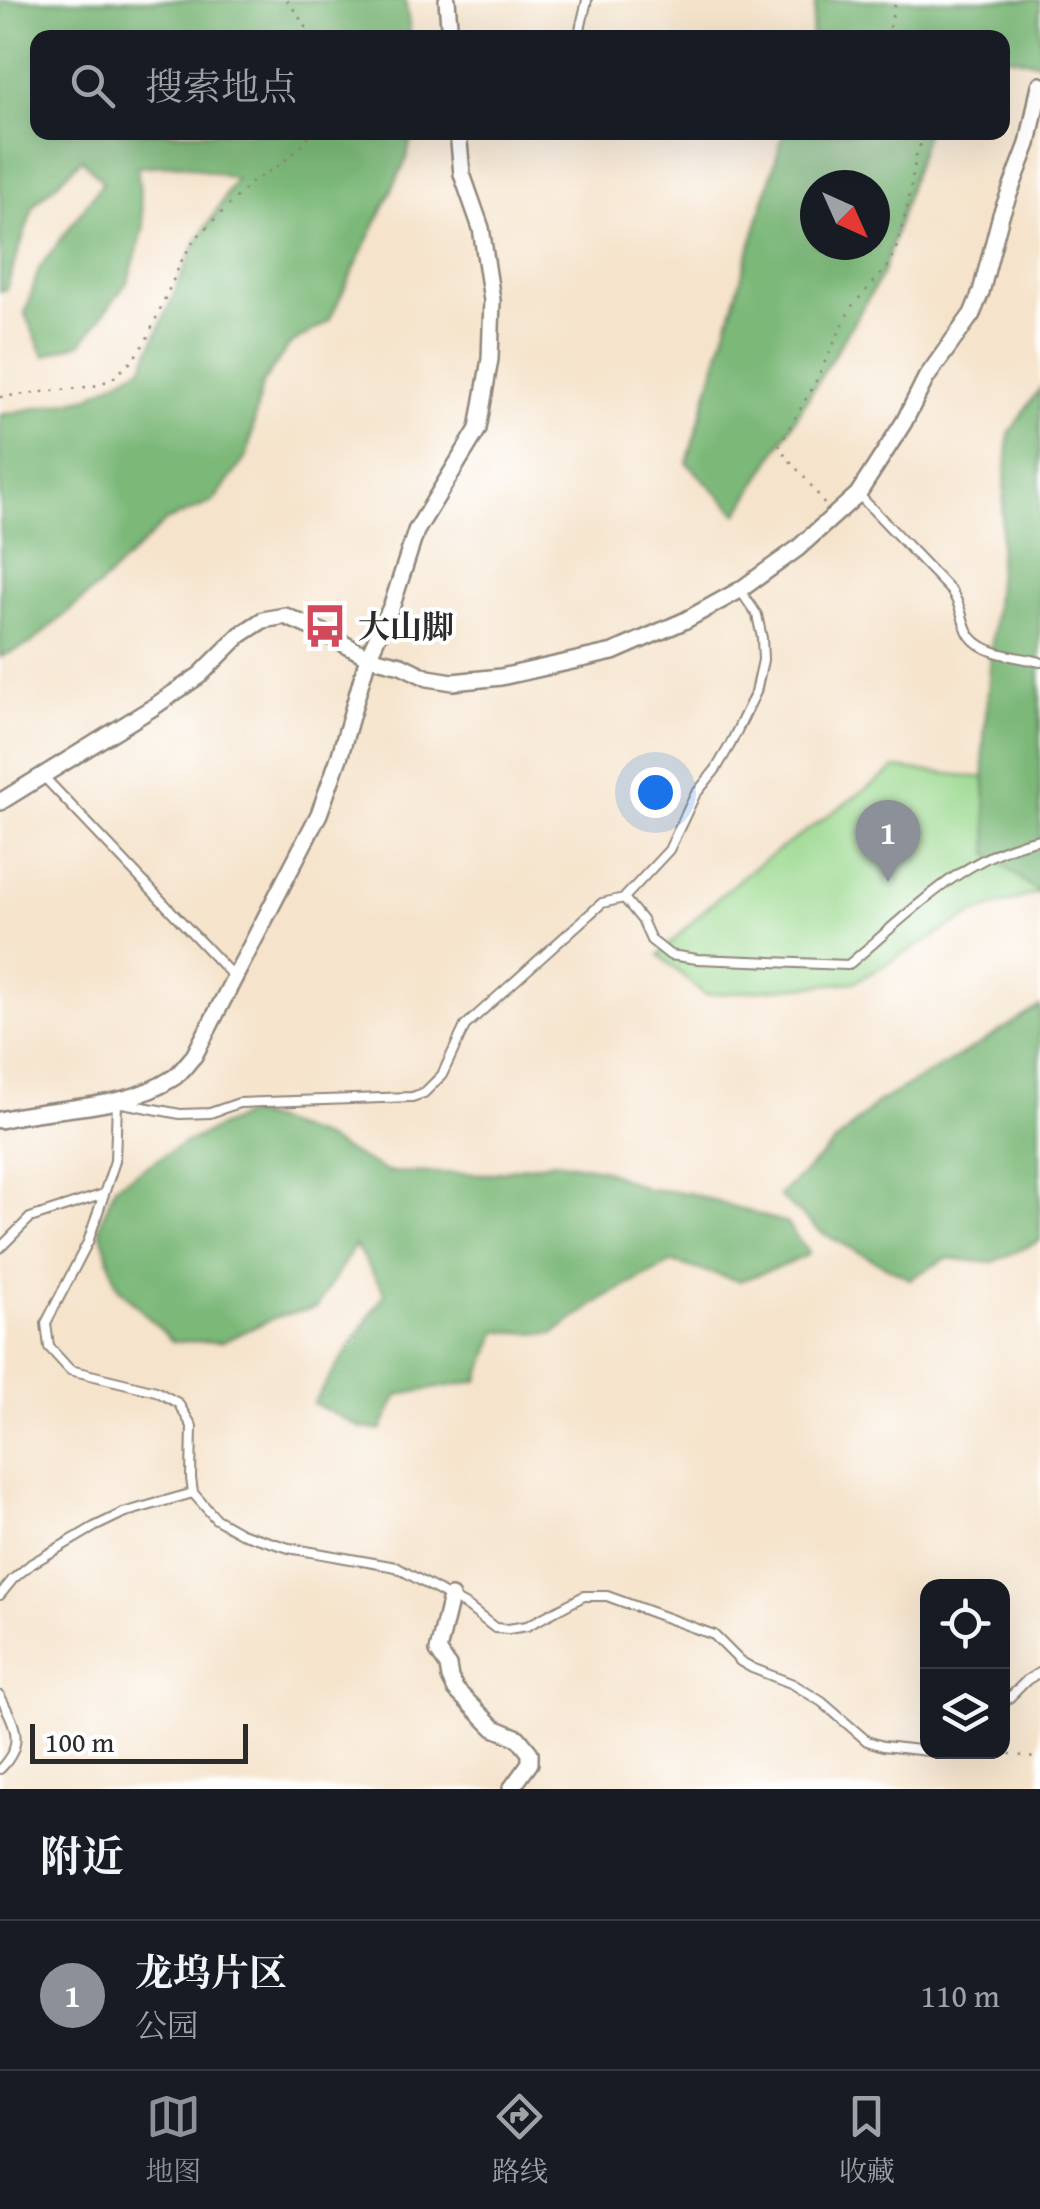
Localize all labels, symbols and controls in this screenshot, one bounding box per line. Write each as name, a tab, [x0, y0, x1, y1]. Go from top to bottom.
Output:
search box	[30, 30, 1010, 140]
icon: search	[65, 58, 120, 113]
text: 搜索地点	[145, 58, 297, 114]
north arrow	[800, 170, 890, 260]
bus stop icon: 大山脚	[301, 602, 349, 650]
place label: 大山脚	[358, 603, 454, 650]
your location	[630, 767, 681, 818]
pin: 1	[856, 800, 920, 882]
map controls	[920, 1579, 1010, 1759]
button: locate	[920, 1579, 1010, 1669]
button: layers	[920, 1669, 1010, 1759]
scale bar	[30, 1719, 248, 1764]
text: 100 m	[45, 1721, 114, 1762]
text: 附近	[40, 1825, 124, 1886]
text: 龙坞片区	[135, 1944, 287, 2000]
text: 1	[64, 1972, 81, 2019]
text: 110 m	[921, 1972, 1000, 2019]
text: 公园	[135, 2002, 199, 2049]
tab: 地图	[145, 2089, 201, 2191]
tab: 路线	[492, 2089, 548, 2191]
tab: 收藏	[839, 2089, 895, 2191]

